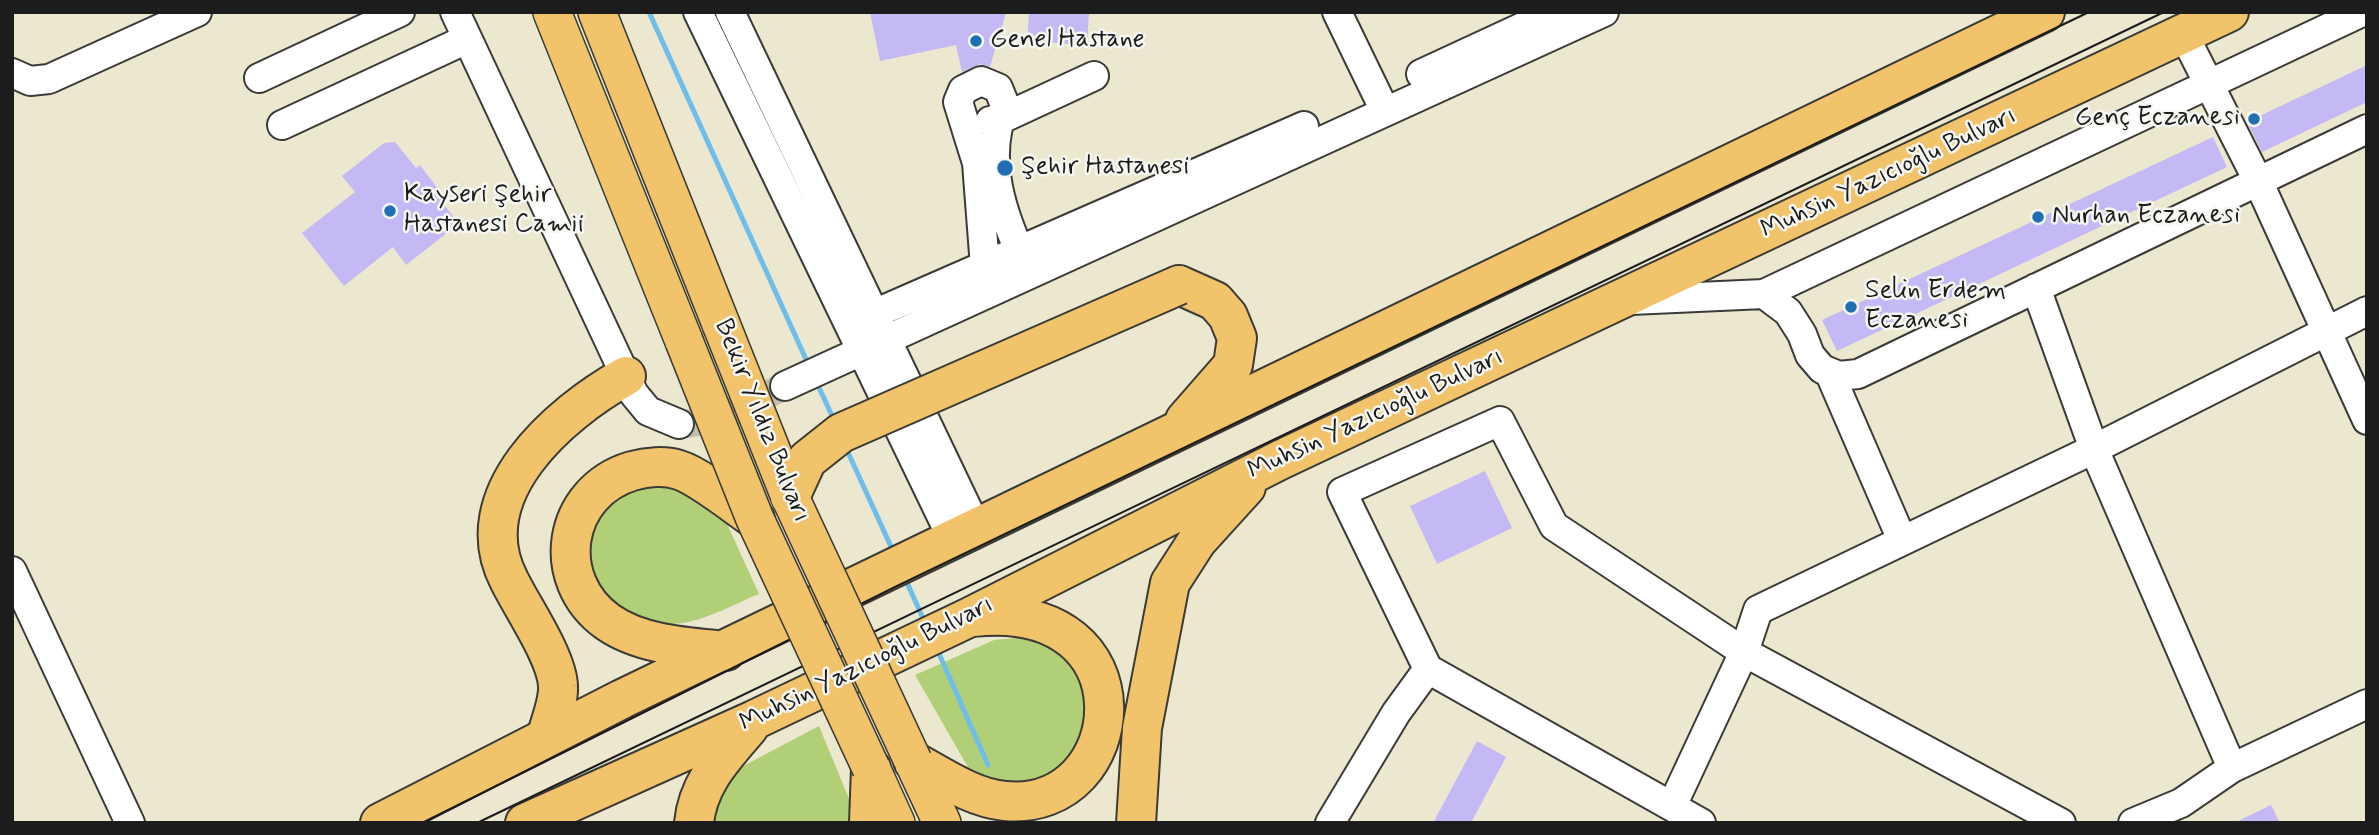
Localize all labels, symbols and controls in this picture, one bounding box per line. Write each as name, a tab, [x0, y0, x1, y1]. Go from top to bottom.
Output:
place label: Genel Hastane	[990, 25, 1145, 57]
marker: Genel Hastane	[968, 33, 984, 49]
street label: Muhsin Yazıcıoğlu Bulvarı	[1756, 101, 2022, 247]
place label: Genç Eczanesi	[2075, 103, 2240, 135]
marker: Genç Eczanesi	[2246, 111, 2262, 127]
place label: Şehir Hastanesi	[1021, 152, 1189, 184]
marker: Şehir Hastanesi	[995, 158, 1015, 178]
place label: Kayseri Şehir Hastanesi Camii	[404, 180, 584, 242]
place label: Nurhan Eczanesi	[2052, 201, 2240, 233]
marker: Kayseri Şehir Hastanesi Camii	[382, 203, 398, 219]
marker: Nurhan Eczanesi	[2030, 209, 2046, 225]
place label: Selin Erdem Eczanesi	[1865, 276, 2006, 338]
marker: Selin Erdem Eczanesi	[1843, 299, 1859, 315]
street label: Bekir Yıldız Bulvarı	[706, 315, 816, 527]
street label: Muhsin Yazıcıoğlu Bulvarı	[1243, 342, 1509, 488]
street label: Muhsin Yazıcıoğlu Bulvarı	[735, 590, 999, 740]

